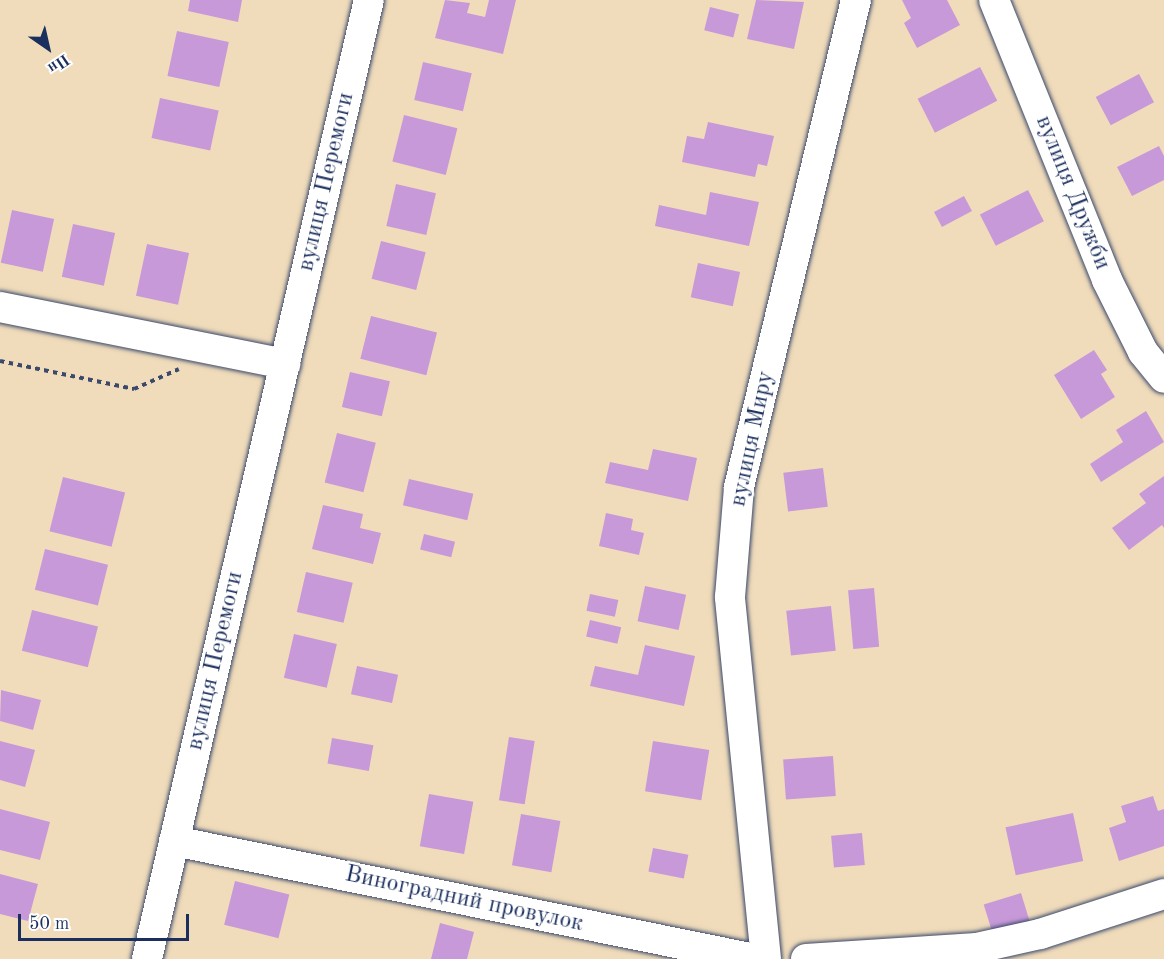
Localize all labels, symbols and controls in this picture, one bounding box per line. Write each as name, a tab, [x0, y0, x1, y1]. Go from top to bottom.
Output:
north arrow	[18, 18, 78, 78]
text: Пн	[44, 50, 72, 76]
street label: вулиця Перемоги	[292, 90, 362, 274]
street label: вулиця Дружби	[1028, 112, 1116, 274]
street label: вулиця Миру	[725, 369, 781, 509]
street label: вулиця Перемоги	[181, 569, 251, 753]
street label: Виноградний провулок	[342, 861, 586, 939]
scale bar	[21, 902, 192, 940]
text: 50 m	[29, 915, 69, 933]

